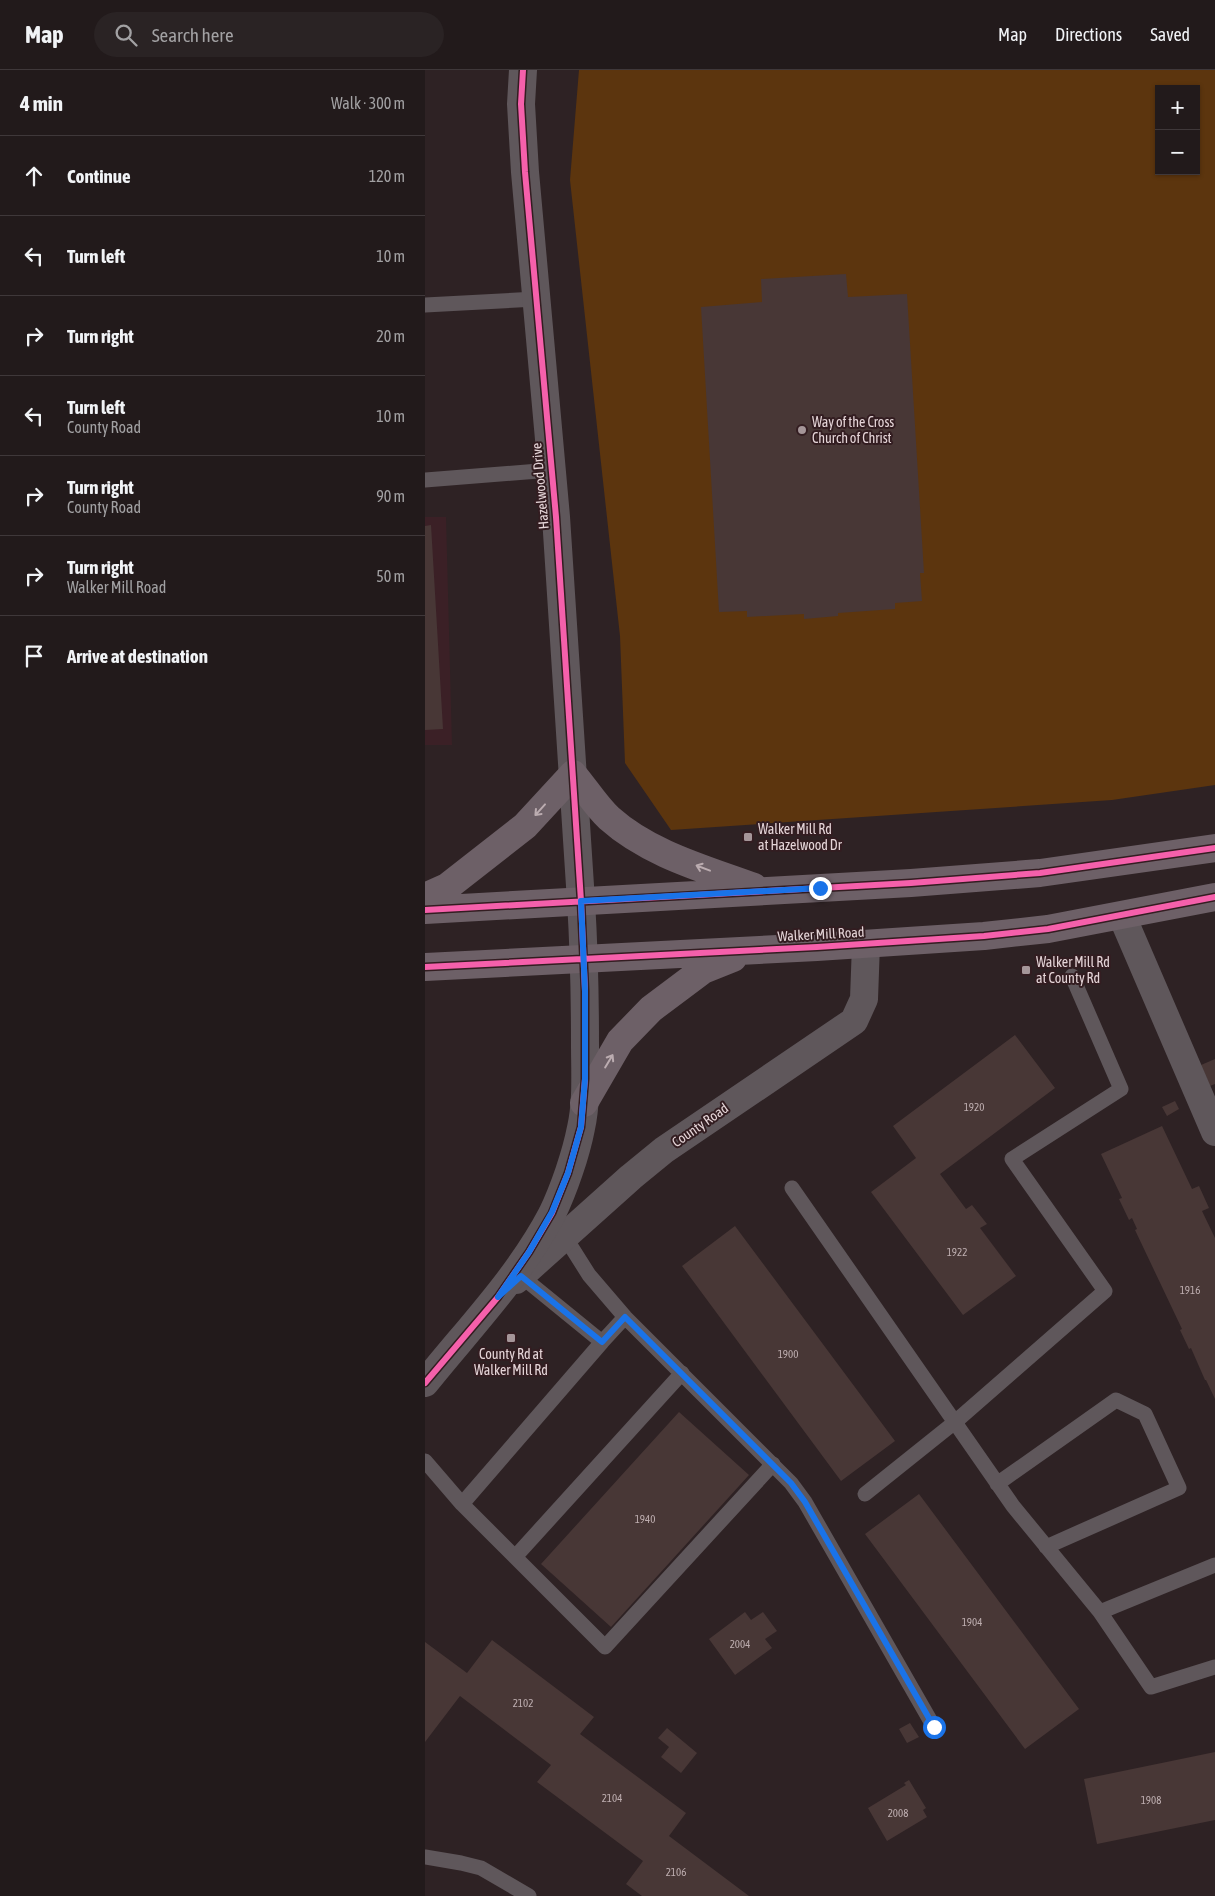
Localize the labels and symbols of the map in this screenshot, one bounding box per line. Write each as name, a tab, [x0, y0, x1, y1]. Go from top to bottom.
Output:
place label: Way of the Cross Church of Christ	[812, 414, 894, 446]
marker: Way of the Cross Church of Christ	[796, 424, 808, 436]
street label: Hazelwood Drive	[528, 442, 552, 530]
one-way arrow	[534, 803, 546, 816]
place label: Walker Mill Rd at Hazelwood Dr	[758, 821, 843, 853]
marker: Walker Mill Rd at Hazelwood Dr	[742, 831, 754, 843]
one-way arrow	[695, 863, 711, 872]
route end	[809, 877, 832, 900]
street label: Walker Mill Road	[777, 924, 865, 944]
place label: Walker Mill Rd at County Rd	[1036, 954, 1110, 986]
marker: Walker Mill Rd at County Rd	[1020, 964, 1032, 976]
one-way arrow	[604, 1054, 614, 1068]
street label: County Road	[669, 1100, 731, 1150]
house number: 1920	[964, 1101, 984, 1113]
house number: 1922	[947, 1246, 967, 1258]
house number: 1916	[1180, 1284, 1200, 1296]
marker: County Rd at Walker Mill Rd	[505, 1332, 517, 1344]
place label: County Rd at Walker Mill Rd	[474, 1346, 548, 1378]
house number: 1900	[778, 1348, 798, 1360]
house number: 1940	[635, 1513, 655, 1525]
house number: 1904	[962, 1616, 982, 1628]
house number: 2004	[730, 1638, 750, 1650]
house number: 2102	[513, 1697, 533, 1709]
route start	[923, 1716, 946, 1739]
house number: 2104	[602, 1792, 622, 1804]
house number: 1908	[1141, 1794, 1161, 1806]
house number: 2008	[888, 1807, 908, 1819]
house number: 2106	[666, 1866, 686, 1878]

